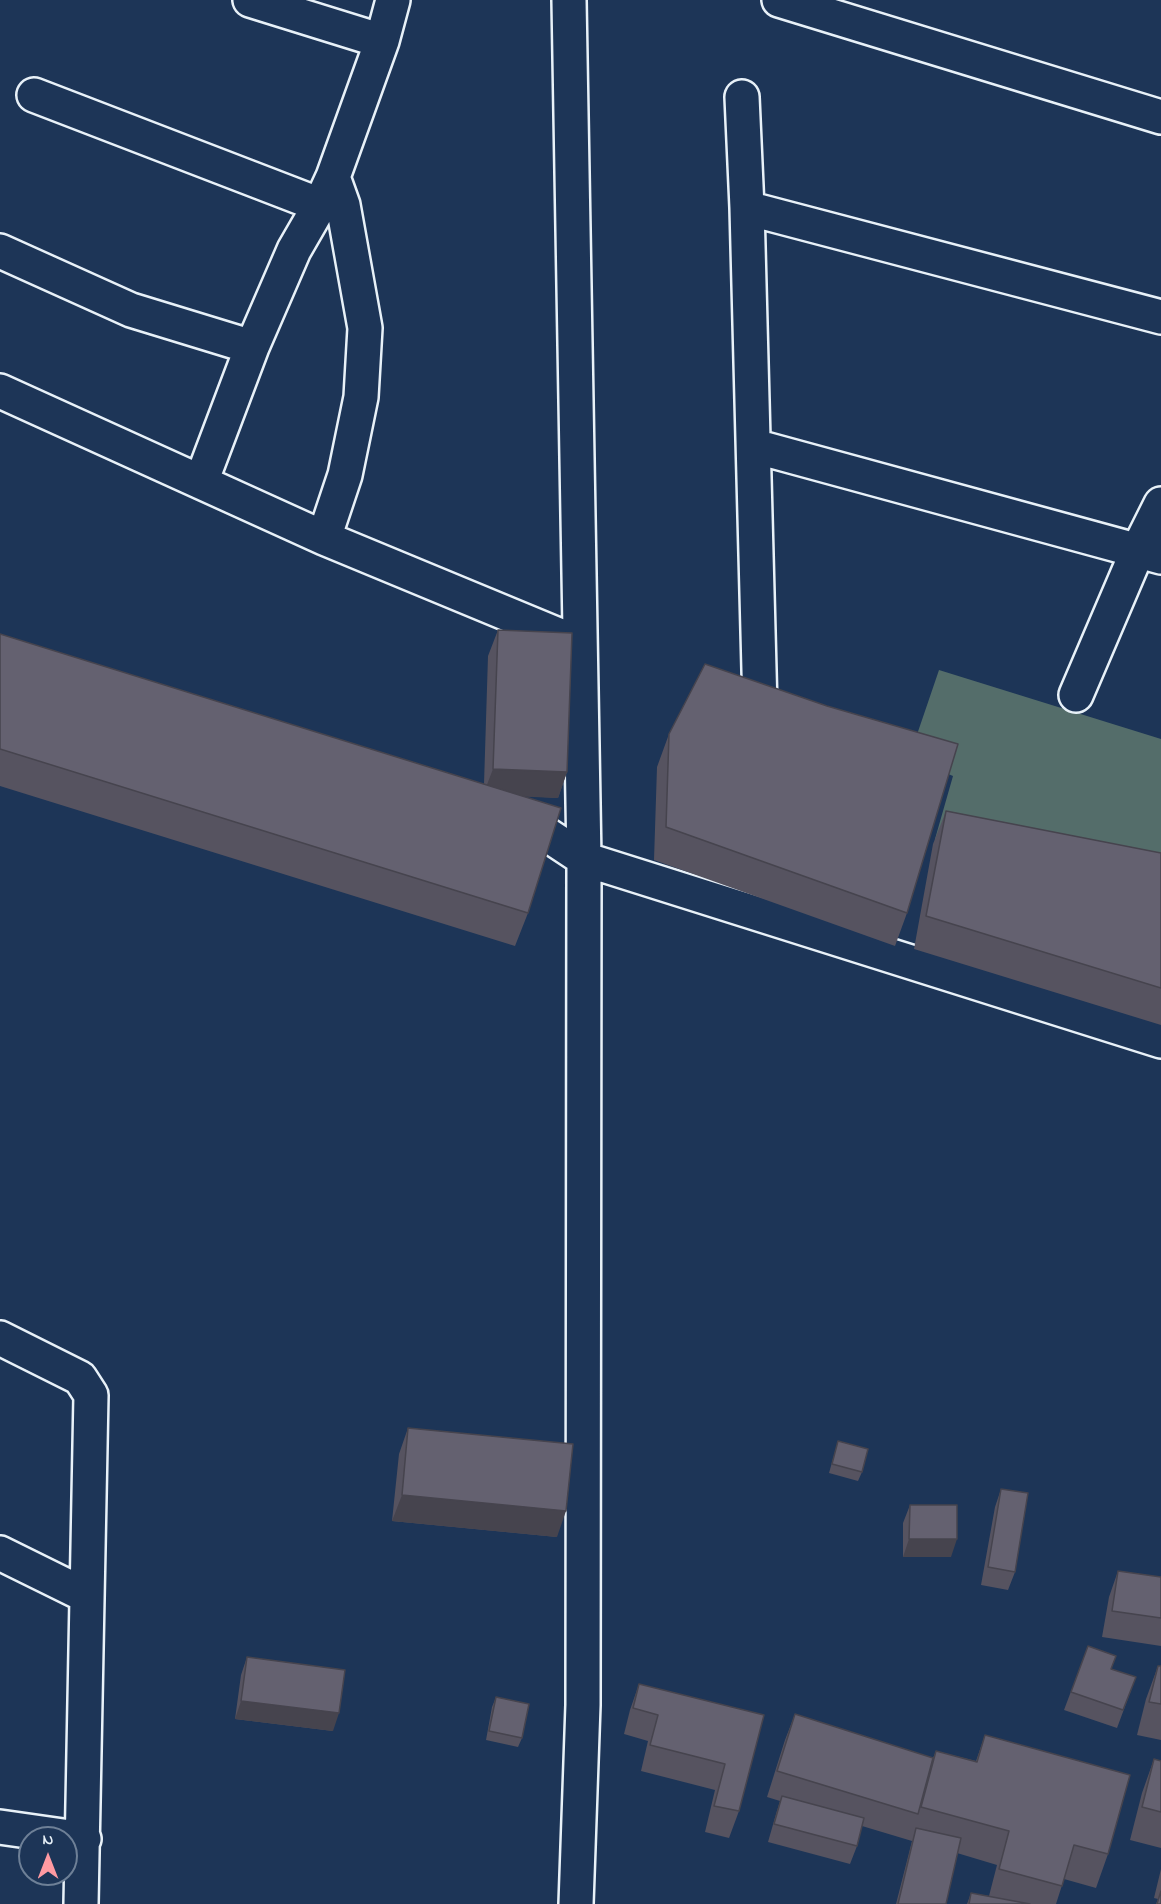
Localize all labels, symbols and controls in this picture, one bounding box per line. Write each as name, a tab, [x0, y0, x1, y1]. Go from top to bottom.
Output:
north arrow	[18, 1826, 78, 1886]
text: N	[43, 1828, 53, 1852]

